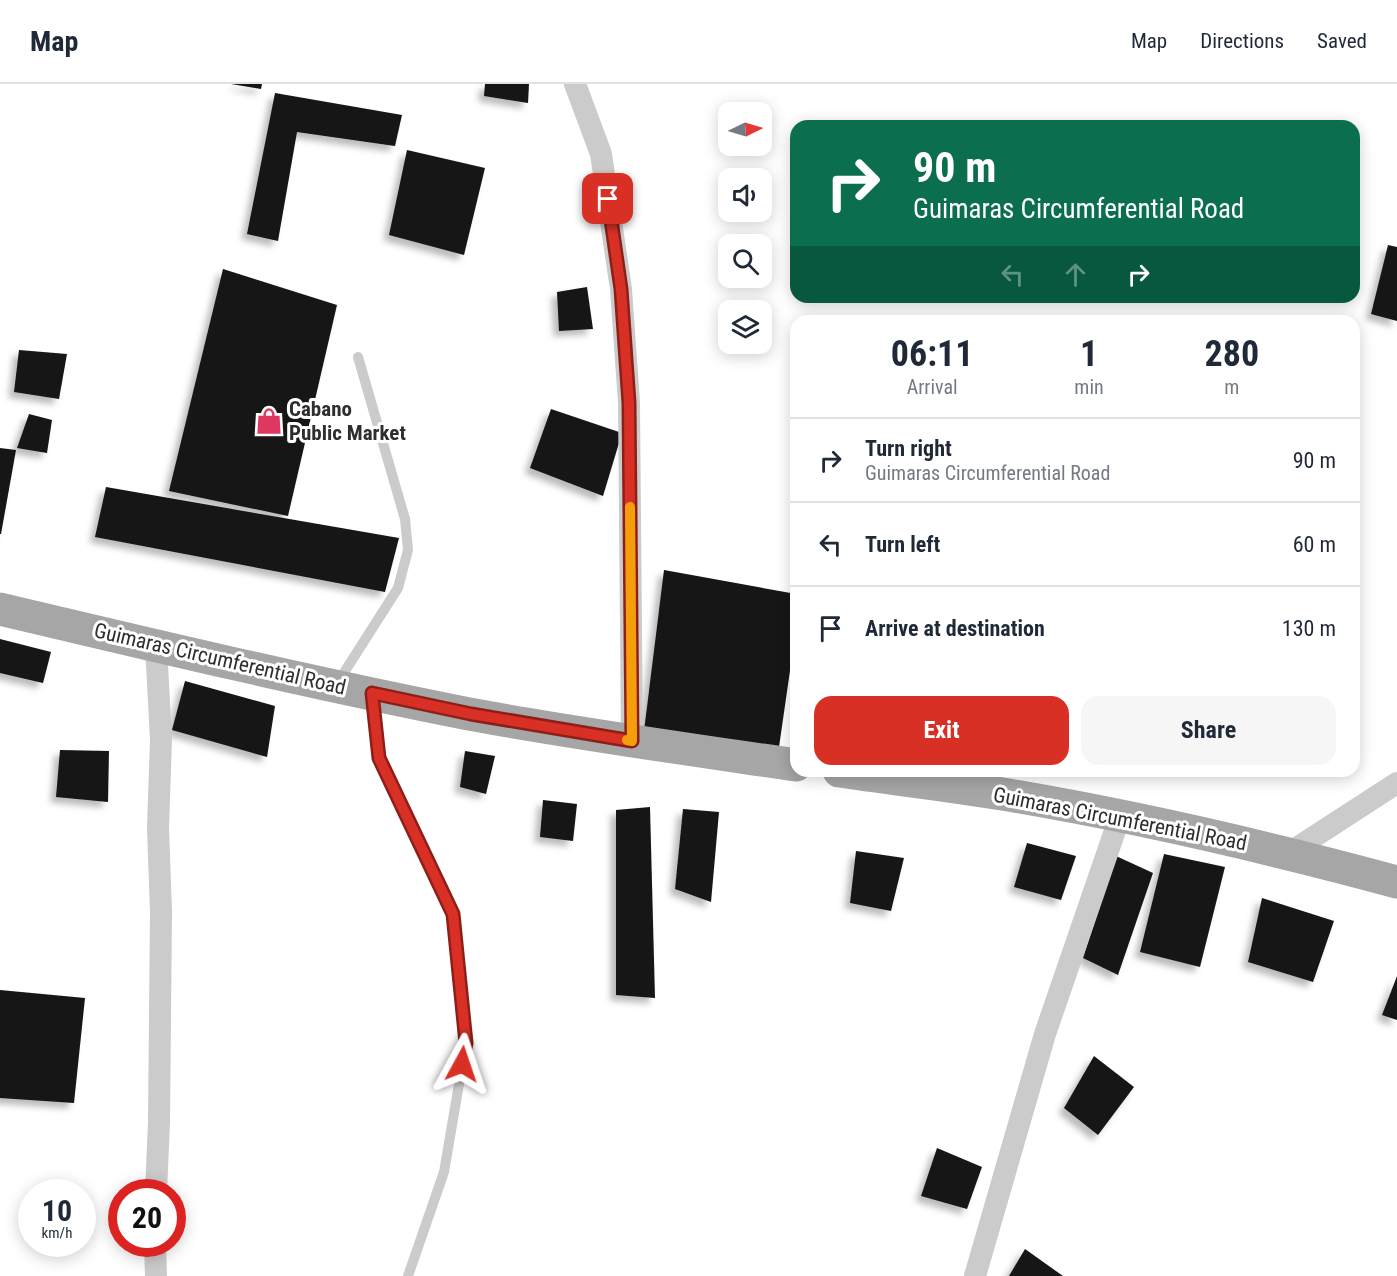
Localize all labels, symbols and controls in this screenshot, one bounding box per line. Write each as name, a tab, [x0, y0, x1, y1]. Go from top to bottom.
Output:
text: Map	[30, 25, 78, 58]
text: Map	[1131, 29, 1167, 53]
text: Directions	[1200, 29, 1284, 53]
text: Saved	[1317, 29, 1367, 53]
north arrow	[718, 102, 772, 156]
map controls	[718, 102, 772, 354]
text: 90 m	[913, 143, 996, 192]
icon: right	[814, 144, 892, 222]
button: sound	[718, 168, 772, 222]
pin	[582, 173, 633, 224]
icon: arrive	[591, 182, 624, 215]
text: Guimaras Circumferential Road	[913, 193, 1244, 225]
button: search	[718, 234, 772, 288]
icon: left	[996, 258, 1029, 291]
icon: ahead	[1059, 258, 1092, 291]
icon: right	[1122, 258, 1155, 291]
button: layers	[718, 300, 772, 354]
text: 06:11	[891, 333, 973, 375]
text: 1	[1080, 333, 1098, 375]
text: 280	[1205, 333, 1259, 375]
text: Arrival	[907, 375, 958, 399]
text: min	[1074, 375, 1104, 399]
text: m	[1224, 375, 1239, 399]
place label: Cabano Public Market	[289, 397, 406, 445]
shop icon: Cabano Public Market	[254, 406, 284, 436]
text: Turn right	[865, 436, 952, 461]
icon: right	[814, 444, 847, 477]
text: 90 m	[1293, 448, 1336, 473]
text: Guimaras Circumferential Road	[865, 461, 1110, 485]
icon: left	[814, 528, 847, 561]
text: Turn left	[865, 532, 940, 557]
text: 60 m	[1293, 532, 1336, 557]
icon: arrive	[814, 612, 847, 645]
text: Arrive at destination	[865, 616, 1045, 641]
text: 130 m	[1282, 616, 1336, 641]
street label: Guimaras Circumferential Road	[92, 618, 348, 700]
button: Exit	[814, 696, 1069, 765]
button: Share	[1081, 696, 1336, 765]
street label: Guimaras Circumferential Road	[991, 783, 1249, 855]
position arrow	[430, 1032, 494, 1096]
speed limit sign: 20	[108, 1179, 186, 1257]
text: 10	[42, 1193, 72, 1228]
text: km/h	[42, 1224, 72, 1242]

